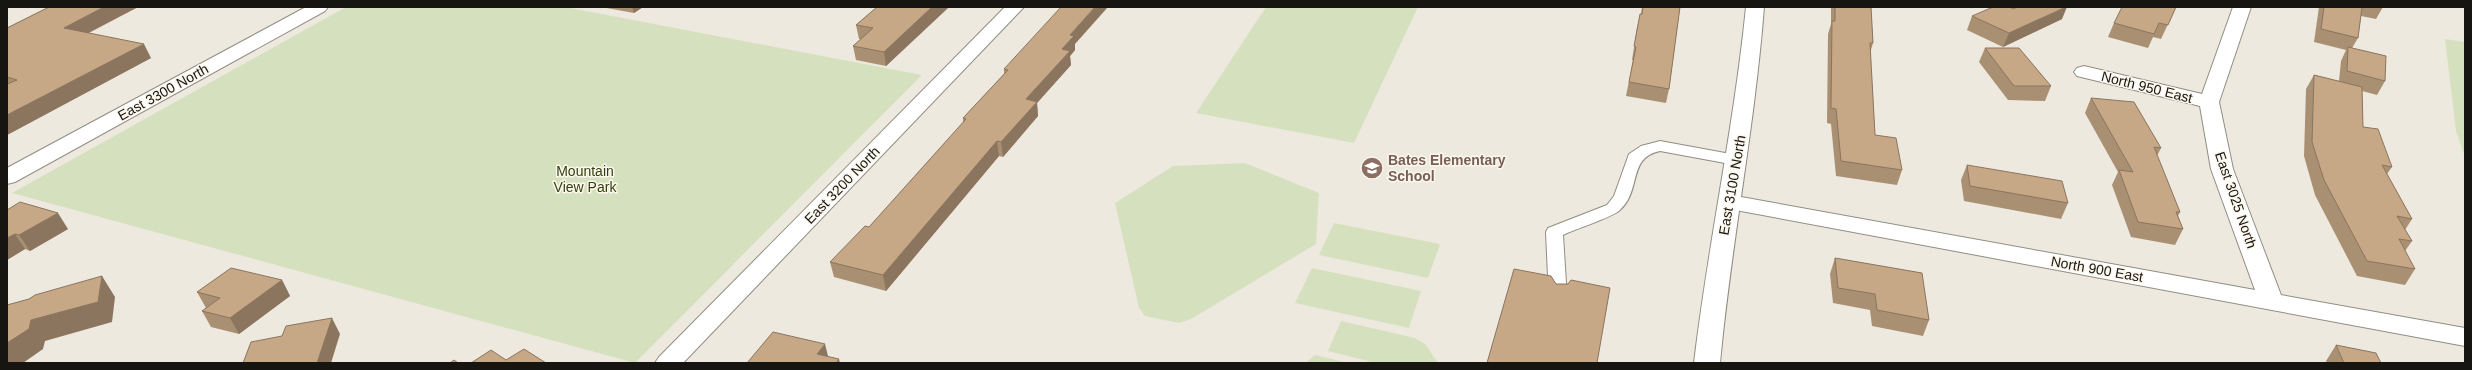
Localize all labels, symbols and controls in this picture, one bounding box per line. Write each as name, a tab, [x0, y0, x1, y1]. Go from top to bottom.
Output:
street label: East 3300 North	[115, 60, 211, 124]
street label: North 950 East	[2100, 68, 2194, 106]
street label: East 3100 North	[1715, 134, 1749, 236]
street label: East 3200 North	[801, 143, 883, 227]
street label: East 3025 North	[2212, 150, 2260, 250]
place label: Bates Elementary School	[1388, 152, 1506, 184]
school or university icon: Bates Elementary School	[1359, 155, 1385, 181]
park label: Mountain View Park	[554, 163, 617, 195]
street label: North 900 East	[2050, 253, 2144, 285]

